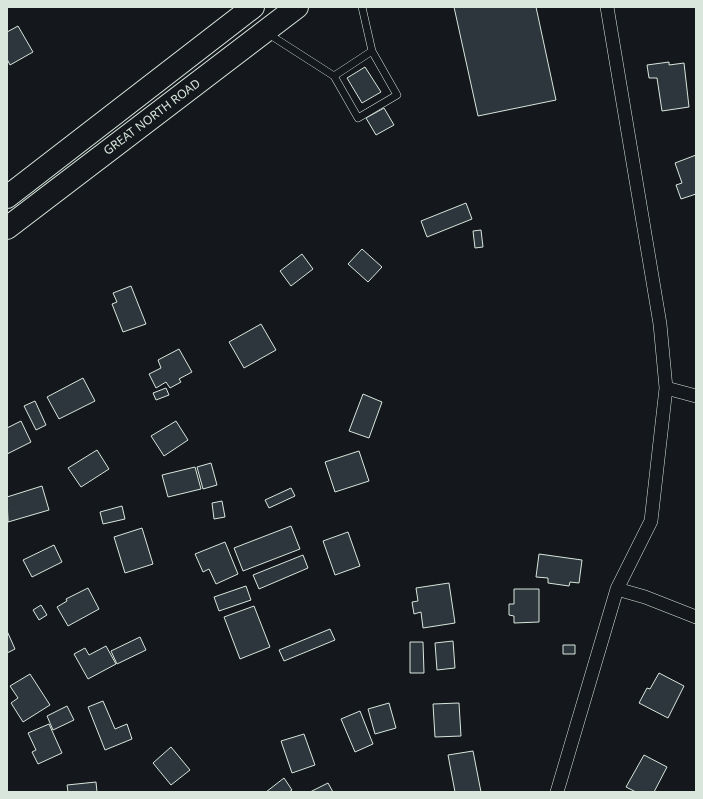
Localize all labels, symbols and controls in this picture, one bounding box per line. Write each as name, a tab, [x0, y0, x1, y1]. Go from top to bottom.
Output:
street label: GREAT NORTH ROAD	[100, 74, 204, 159]

